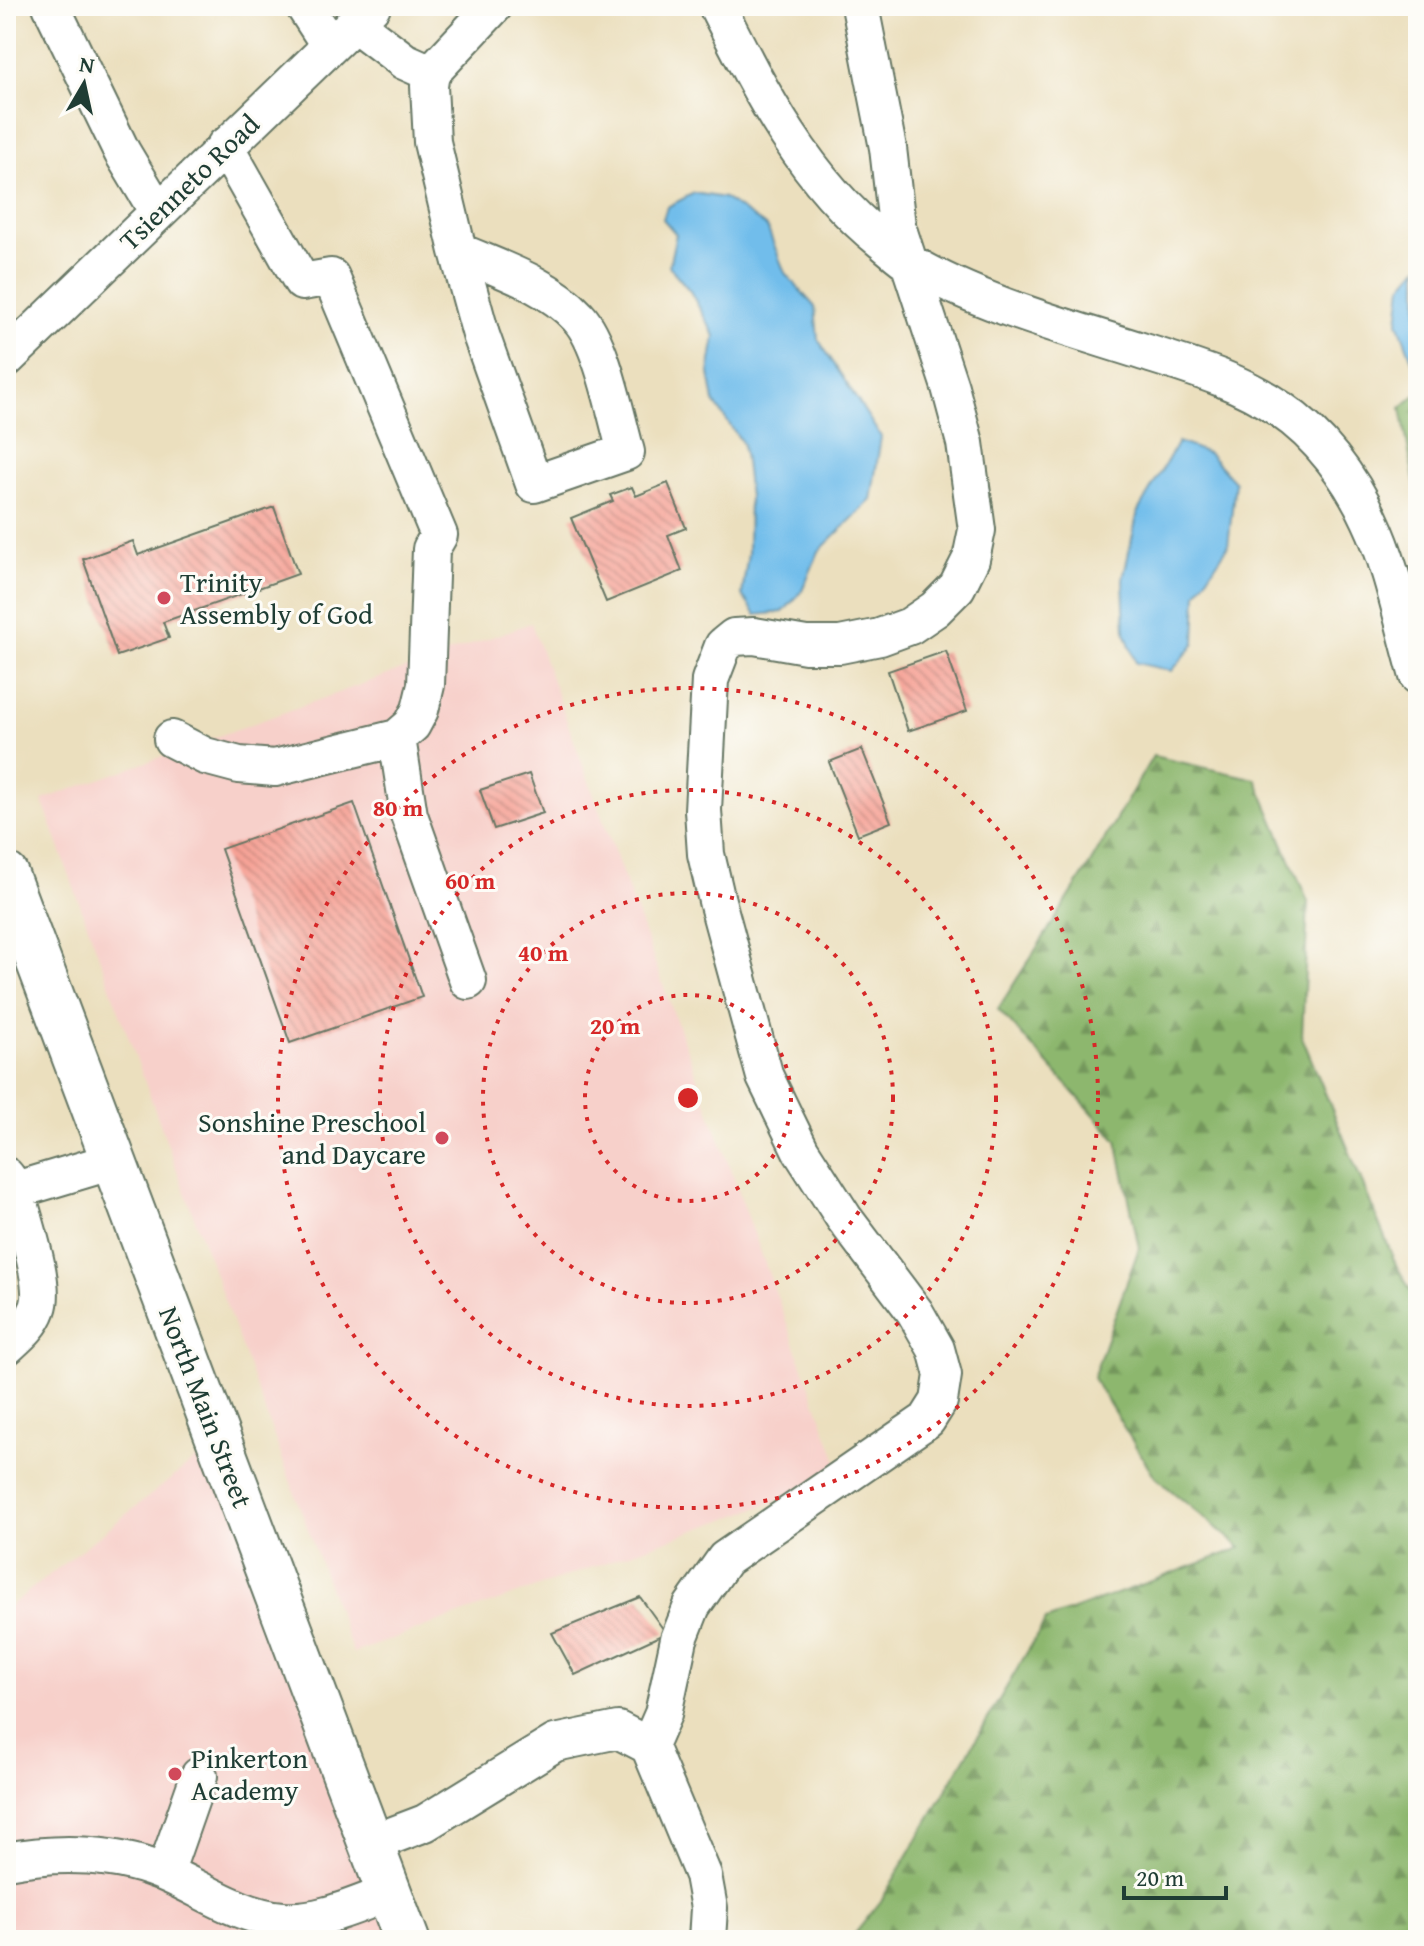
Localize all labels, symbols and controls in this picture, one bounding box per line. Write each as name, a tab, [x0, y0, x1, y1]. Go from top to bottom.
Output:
north arrow	[44, 44, 124, 124]
text: N	[77, 47, 97, 81]
street label: Tsienneto Road	[109, 104, 268, 259]
place label: Trinity Assembly of God	[180, 561, 373, 634]
marker: Trinity Assembly of God	[155, 589, 173, 607]
text: 80 m	[373, 790, 424, 825]
text: 60 m	[445, 863, 496, 898]
text: 40 m	[518, 935, 569, 970]
text: 20 m	[590, 1008, 641, 1043]
centre of rings	[674, 1084, 702, 1112]
place label: Sonshine Preschool and Daycare	[198, 1101, 426, 1174]
marker: Sonshine Preschool and Daycare	[433, 1129, 451, 1147]
street label: North Main Street	[149, 1300, 264, 1514]
place label: Pinkerton Academy	[191, 1737, 308, 1810]
marker: Pinkerton Academy	[166, 1765, 184, 1783]
scale bar	[1124, 1850, 1226, 1900]
text: 20 m	[1136, 1860, 1184, 1895]

